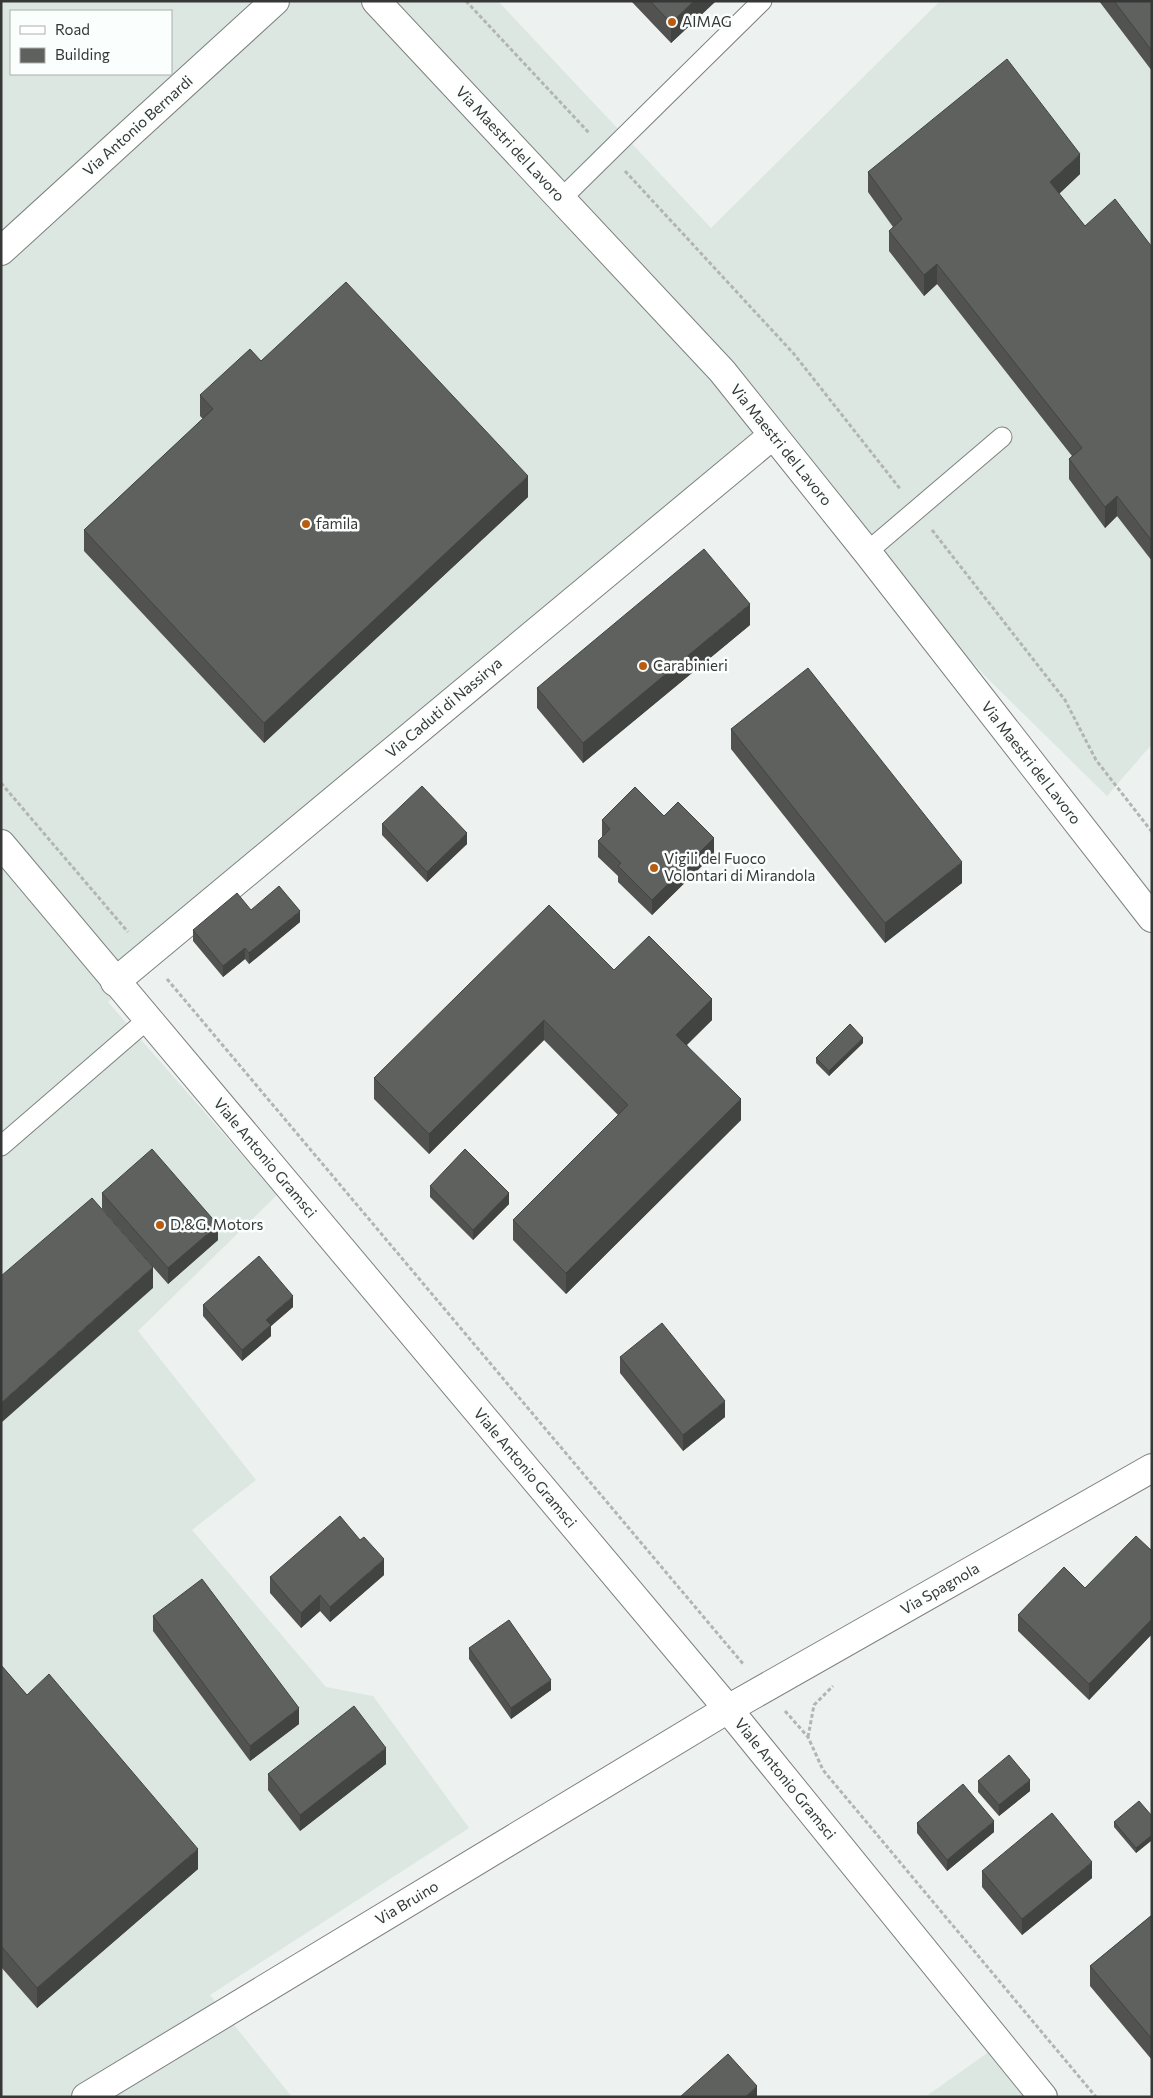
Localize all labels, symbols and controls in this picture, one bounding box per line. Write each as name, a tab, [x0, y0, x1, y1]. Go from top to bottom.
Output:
legend	[10, 10, 172, 75]
place label: AIMAG	[682, 12, 732, 30]
marker: AIMAG	[666, 16, 678, 28]
text: Road	[55, 20, 90, 38]
text: Building	[55, 45, 110, 63]
street label: Via Antonio Bernardi	[79, 71, 196, 179]
street label: Via Maestri del Lavoro	[453, 82, 569, 205]
street label: Via Maestri del Lavoro	[727, 380, 836, 509]
place label: famila	[316, 514, 358, 532]
marker: famila	[300, 518, 312, 530]
street label: Via Caduti di Nassirya	[382, 653, 505, 761]
place label: Carabinieri	[653, 656, 728, 674]
marker: Carabinieri	[637, 660, 649, 672]
street label: Via Maestri del Lavoro	[978, 697, 1085, 827]
place label: Vigili del Fuoco Volontari di Mirandola	[664, 849, 815, 884]
marker: Vigili del Fuoco Volontari di Mirandola	[648, 862, 660, 874]
street label: Viale Antonio Gramsci	[210, 1094, 321, 1221]
place label: D.&G. Motors	[170, 1215, 264, 1233]
marker: D.&G. Motors	[154, 1219, 166, 1231]
street label: Viale Antonio Gramsci	[470, 1404, 581, 1531]
street label: Via Spagnola	[897, 1558, 982, 1618]
street label: Viale Antonio Gramsci	[731, 1714, 840, 1843]
street label: Via Bruino	[372, 1876, 441, 1928]

